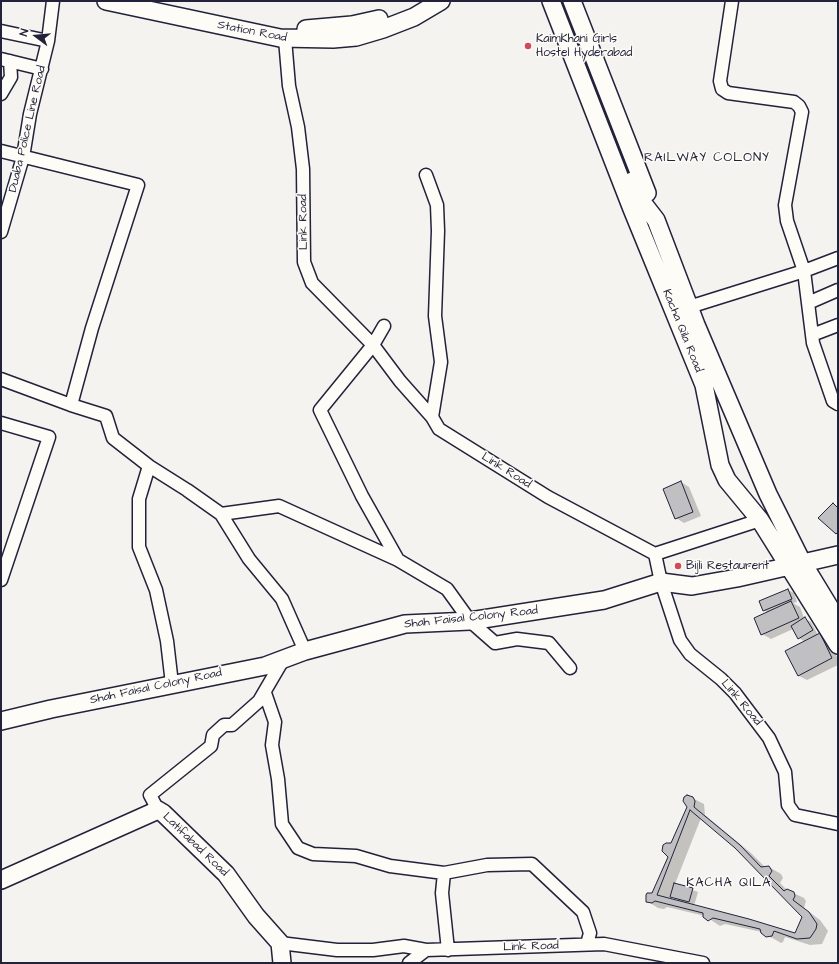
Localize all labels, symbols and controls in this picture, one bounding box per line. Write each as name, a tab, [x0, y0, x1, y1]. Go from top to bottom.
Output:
north arrow	[16, 16, 56, 56]
street label: Station Road	[216, 18, 288, 46]
text: N	[16, 27, 32, 38]
place label: KaimKhani Girls Hostel Hyderabad	[536, 32, 632, 60]
marker: KaimKhani Girls Hostel Hyderabad	[523, 41, 533, 51]
street label: Duaba Police Line Road	[6, 64, 50, 194]
district label: RAILWAY COLONY	[644, 150, 770, 166]
street label: Link Road	[296, 194, 312, 250]
street label: Kacha Qila Road	[659, 287, 705, 375]
street label: Link Road	[478, 450, 534, 492]
place label: Bijli Restaurent	[686, 559, 769, 573]
marker: Bijli Restaurent	[673, 561, 683, 571]
street label: Shah Faisal Colony Road	[403, 604, 539, 632]
street label: Shah Faisal Colony Road	[89, 666, 223, 708]
street label: Link Road	[718, 677, 764, 729]
street label: Latifabad Road	[159, 810, 231, 880]
district label: KACHA QILA	[686, 875, 772, 891]
street label: Link Road	[503, 939, 559, 955]

